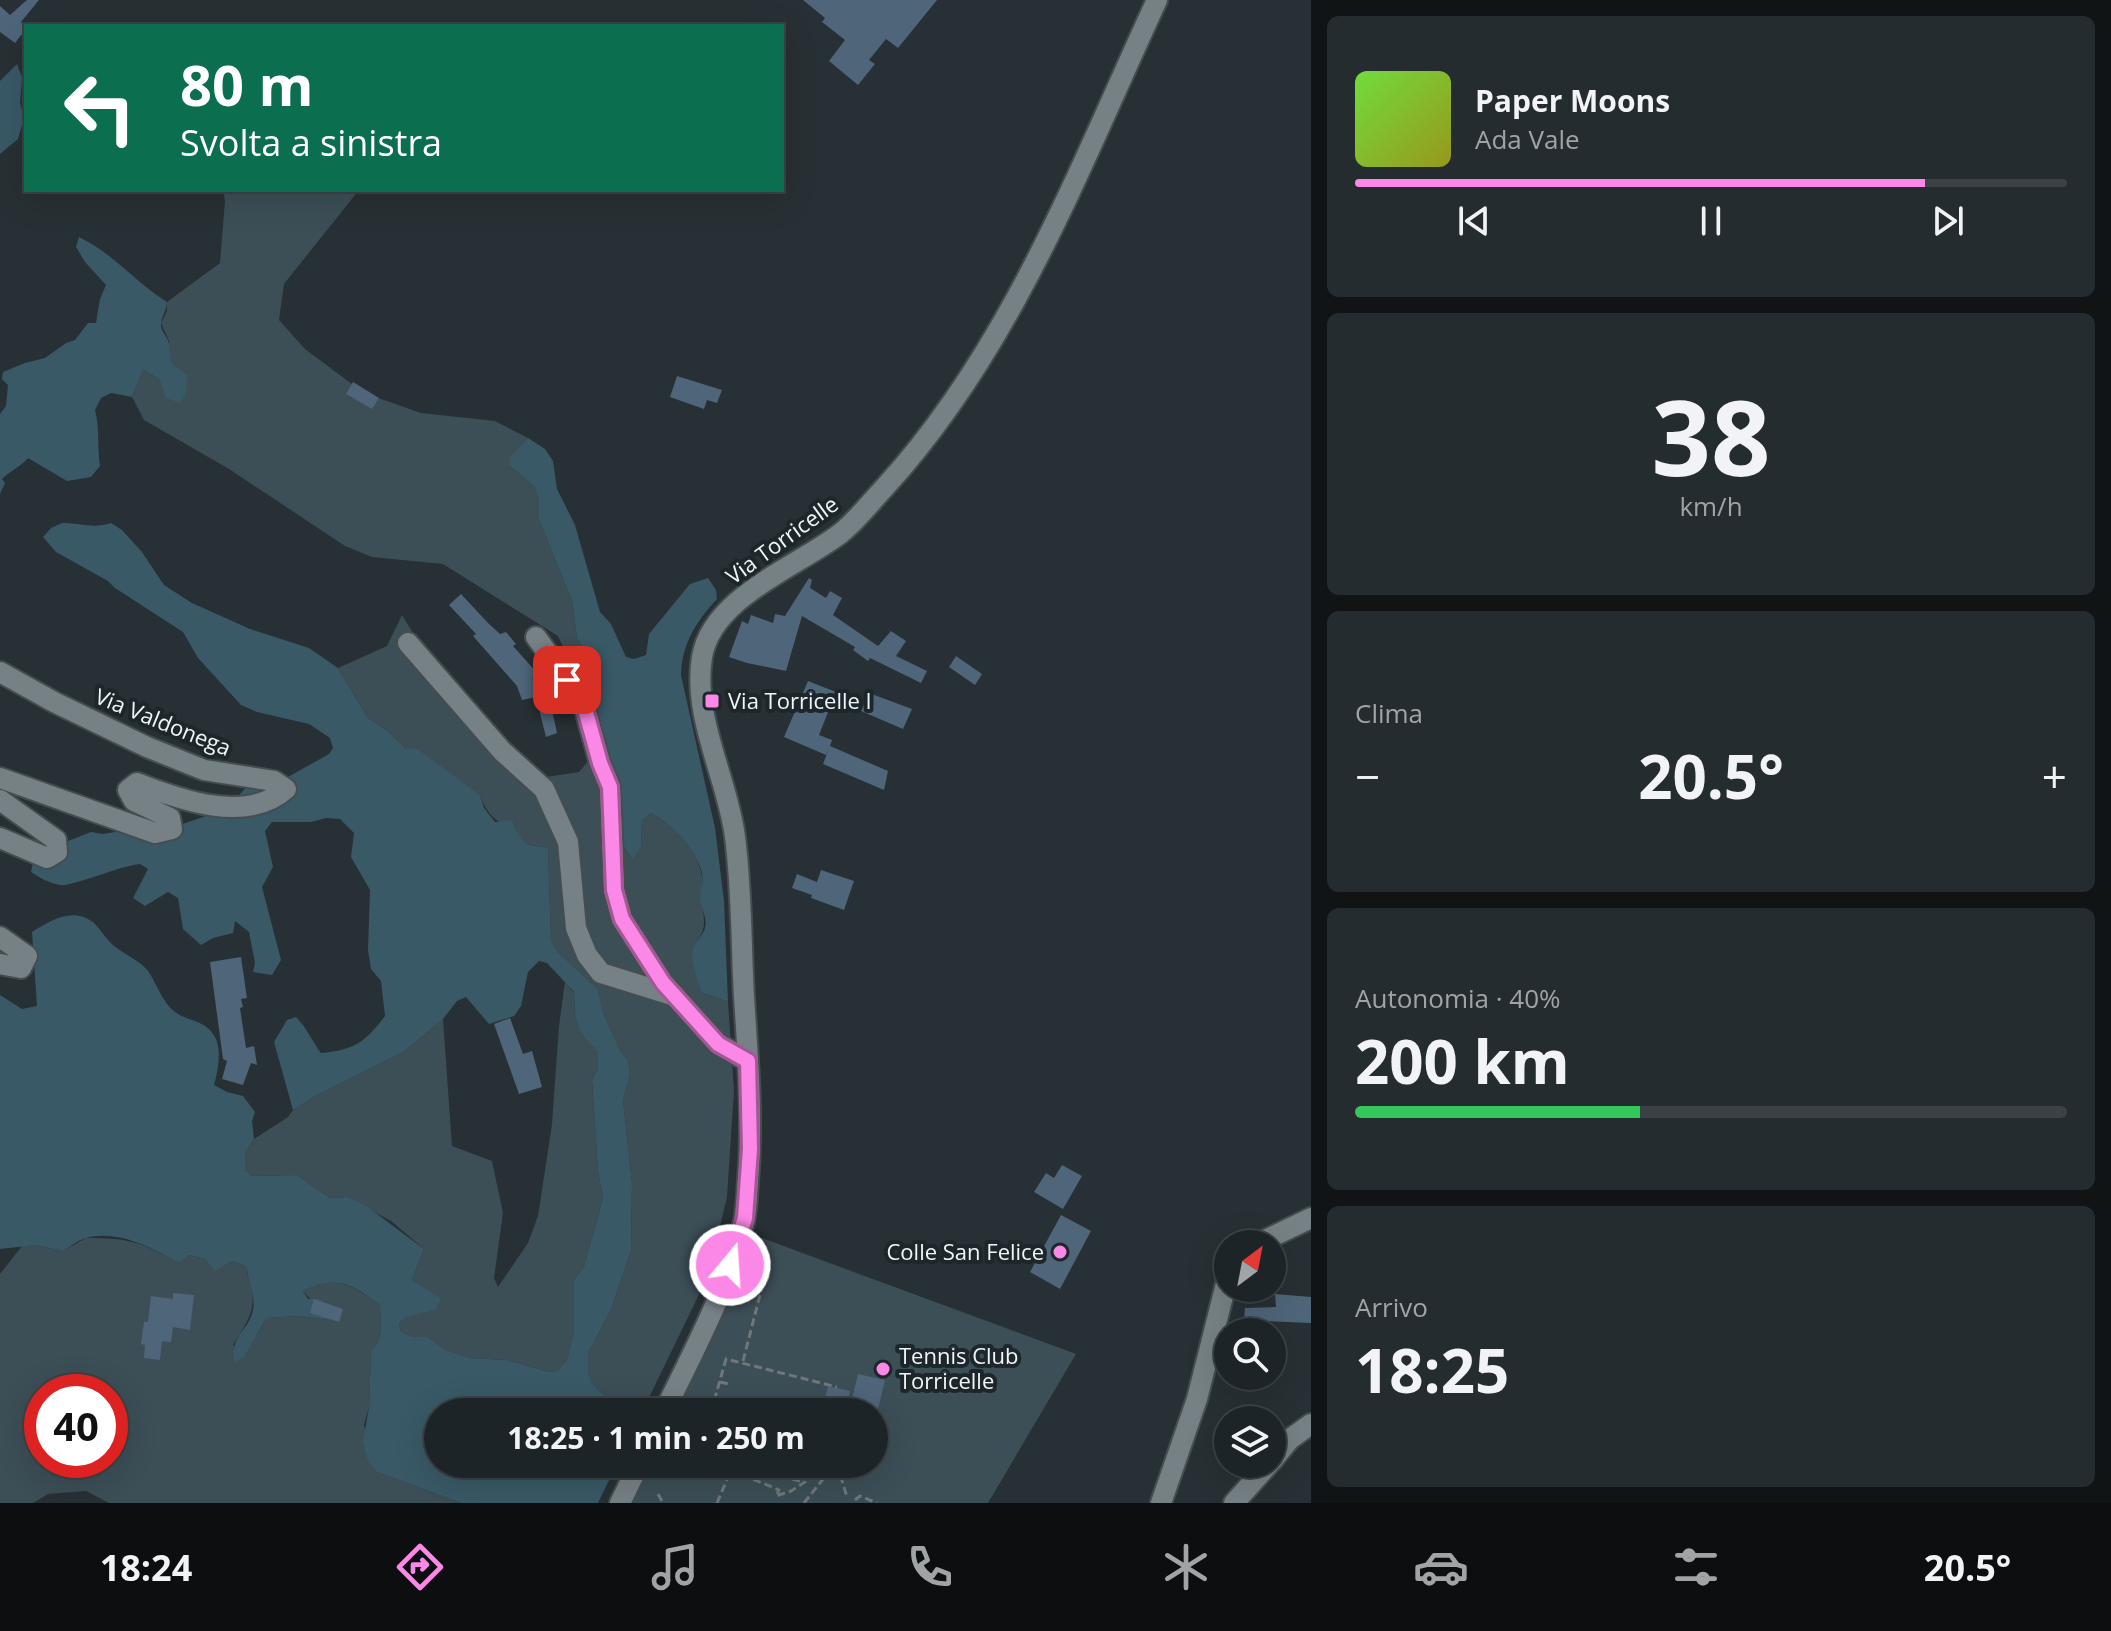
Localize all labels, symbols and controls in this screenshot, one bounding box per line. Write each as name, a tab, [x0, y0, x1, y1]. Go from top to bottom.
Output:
text: 80 m	[180, 46, 314, 122]
icon: left	[48, 56, 152, 160]
text: Paper Moons	[1475, 80, 1670, 121]
text: Svolta a sinistra	[180, 118, 442, 167]
text: Ada Vale	[1475, 121, 1580, 157]
icon: previous	[1452, 199, 1496, 243]
icon: pause	[1689, 199, 1733, 243]
icon: next	[1926, 199, 1970, 243]
text: 38	[1652, 365, 1770, 506]
street label: Via Torricelle	[719, 488, 844, 590]
text: km/h	[1679, 488, 1743, 524]
pin	[533, 646, 601, 714]
icon: arrive	[545, 658, 589, 702]
street label: Via Valdonega	[91, 680, 236, 762]
place label: Via Torricelle I	[728, 685, 872, 715]
marker: Via Torricelle I	[703, 692, 721, 710]
text: Clima	[1355, 695, 1423, 731]
text: 20.5°	[1638, 735, 1784, 817]
text: −	[1355, 746, 1380, 806]
text: +	[2042, 746, 2067, 806]
text: Autonomia · 40%	[1355, 980, 1561, 1016]
text: 200 km	[1355, 1020, 1570, 1102]
position arrow	[688, 1223, 772, 1307]
north arrow	[1214, 1230, 1286, 1302]
map controls	[1214, 1230, 1286, 1478]
place label: Colle San Felice	[887, 1236, 1044, 1266]
marker: Colle San Felice	[1051, 1243, 1069, 1261]
text: Arrivo	[1355, 1289, 1428, 1325]
button: search	[1214, 1318, 1286, 1390]
text: 18:25	[1355, 1329, 1509, 1411]
place label: Tennis Club Torricelle	[899, 1340, 1019, 1395]
marker: Tennis Club Torricelle	[874, 1360, 892, 1378]
speed limit sign: 40	[24, 1374, 128, 1478]
button: layers	[1214, 1406, 1286, 1478]
text: 18:25 · 1 min · 250 m	[507, 1417, 805, 1458]
icon: directions	[392, 1539, 448, 1595]
icon: music	[647, 1539, 703, 1595]
icon: phone	[902, 1539, 958, 1595]
icon: climate	[1158, 1539, 1214, 1595]
icon: car	[1413, 1539, 1469, 1595]
icon: filters	[1668, 1539, 1724, 1595]
text: 18:24	[100, 1543, 192, 1592]
text: 20.5°	[1924, 1543, 2011, 1592]

